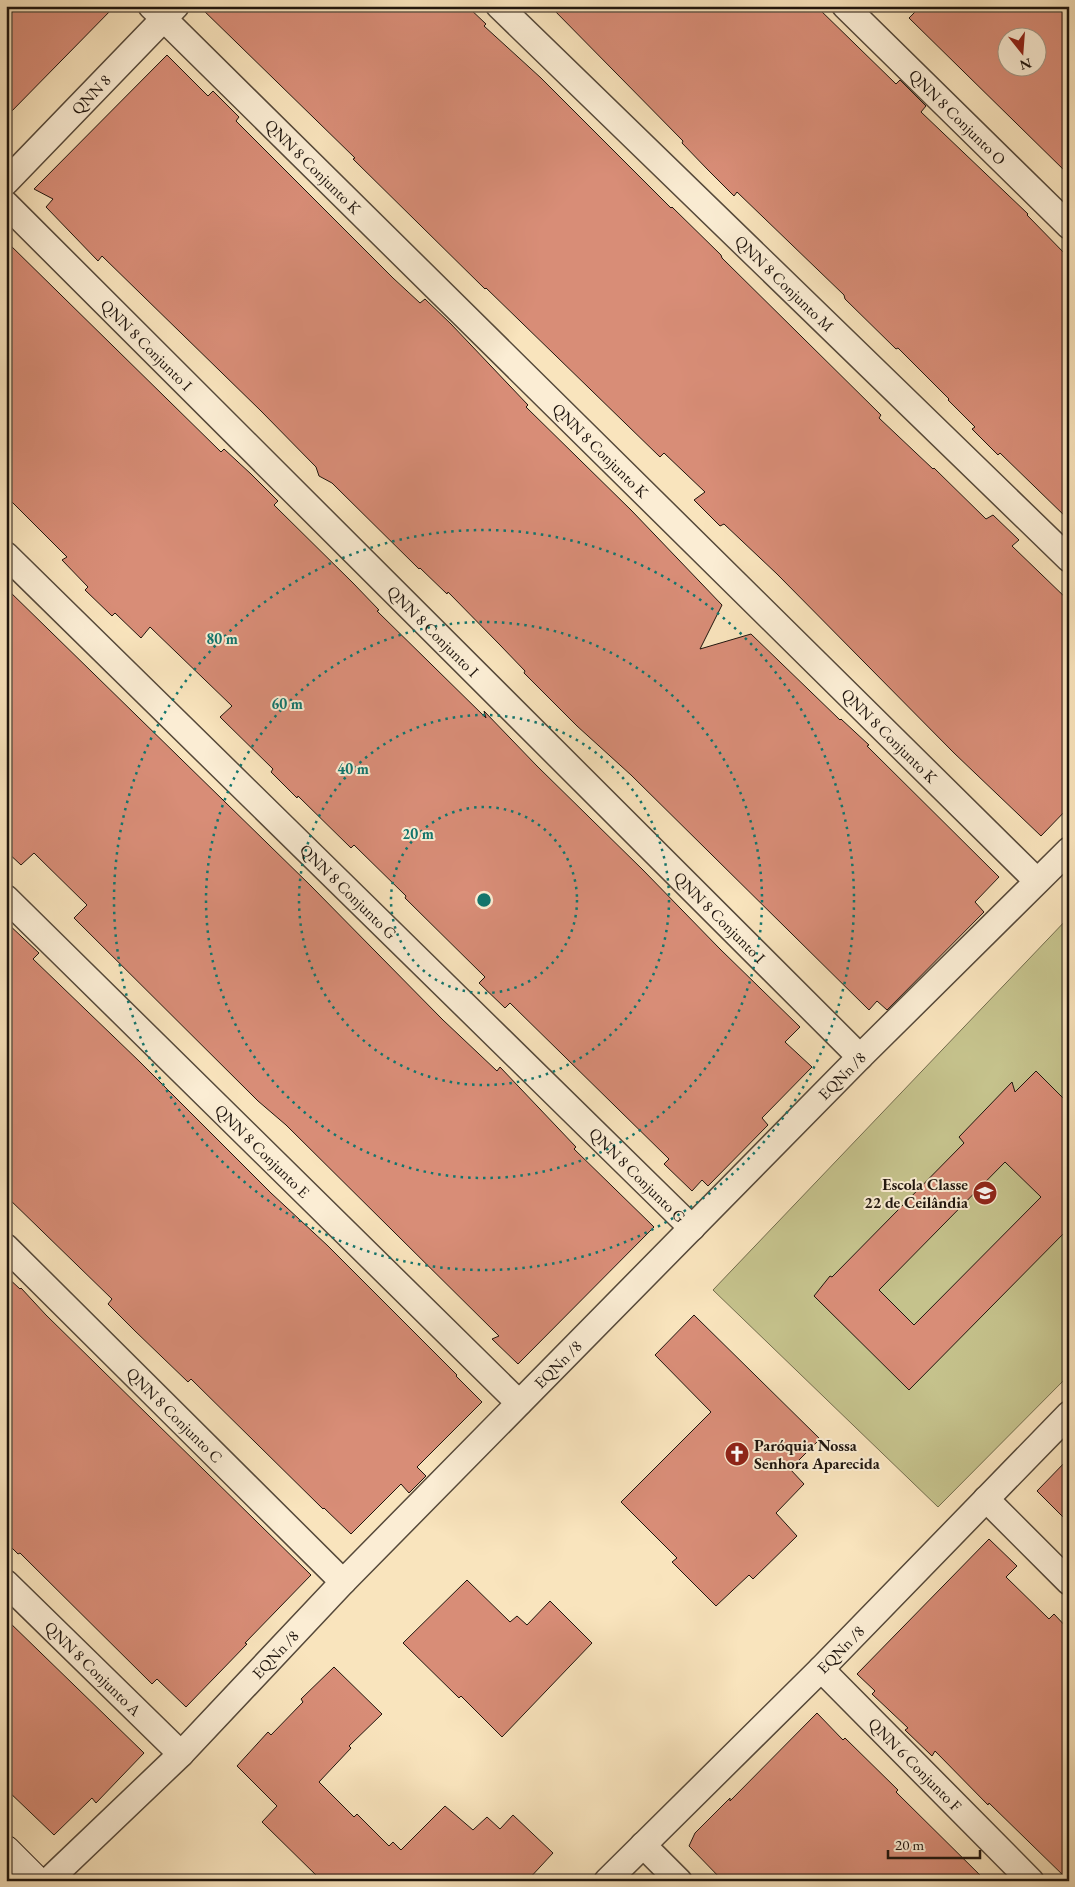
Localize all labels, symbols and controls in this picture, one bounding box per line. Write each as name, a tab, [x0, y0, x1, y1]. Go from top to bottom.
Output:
north arrow	[998, 28, 1048, 78]
text: N	[1017, 54, 1034, 75]
street label: QNN 8 Conjunto O	[904, 65, 1011, 170]
street label: QNN 8	[67, 70, 116, 119]
street label: QNN 8 Conjunto K	[260, 114, 366, 219]
street label: QNN 8 Conjunto M	[730, 231, 838, 336]
street label: QNN 8 Conjunto I	[96, 295, 197, 396]
street label: QNN 8 Conjunto K	[548, 398, 654, 503]
street label: QNN 8 Conjunto I	[383, 581, 484, 682]
text: 80 m	[206, 629, 238, 648]
street label: QNN 8 Conjunto K	[837, 684, 943, 789]
text: 60 m	[271, 694, 303, 713]
text: 40 m	[337, 759, 369, 778]
text: 20 m	[402, 824, 434, 843]
street label: QNN 8 Conjunto G	[295, 839, 401, 944]
street label: QNN 8 Conjunto I	[669, 867, 770, 968]
centre of rings	[475, 891, 493, 909]
street label: EQNn /8	[814, 1047, 871, 1105]
street label: QNN 8 Conjunto E	[210, 1100, 314, 1202]
street label: QNN 8 Conjunto G	[584, 1123, 691, 1228]
place label: Escola Classe 22 de Ceilândia	[864, 1174, 969, 1213]
school or university icon: Escola Classe 22 de Ceilândia	[972, 1180, 998, 1206]
street label: EQNn /8	[530, 1336, 587, 1393]
street label: QNN 8 Conjunto C	[122, 1363, 227, 1468]
place label: Paróquia Nossa Senhora Aparecida	[754, 1435, 881, 1474]
church icon: Paróquia Nossa Senhora Aparecida	[724, 1441, 750, 1467]
street label: QNN 8 Conjunto A	[40, 1617, 146, 1721]
street label: EQNn /8	[812, 1621, 869, 1678]
street label: EQNn /8	[247, 1625, 304, 1683]
street label: QNN 6 Conjunto F	[864, 1713, 966, 1816]
scale bar	[888, 1827, 980, 1859]
text: 20 m	[895, 1835, 924, 1854]

